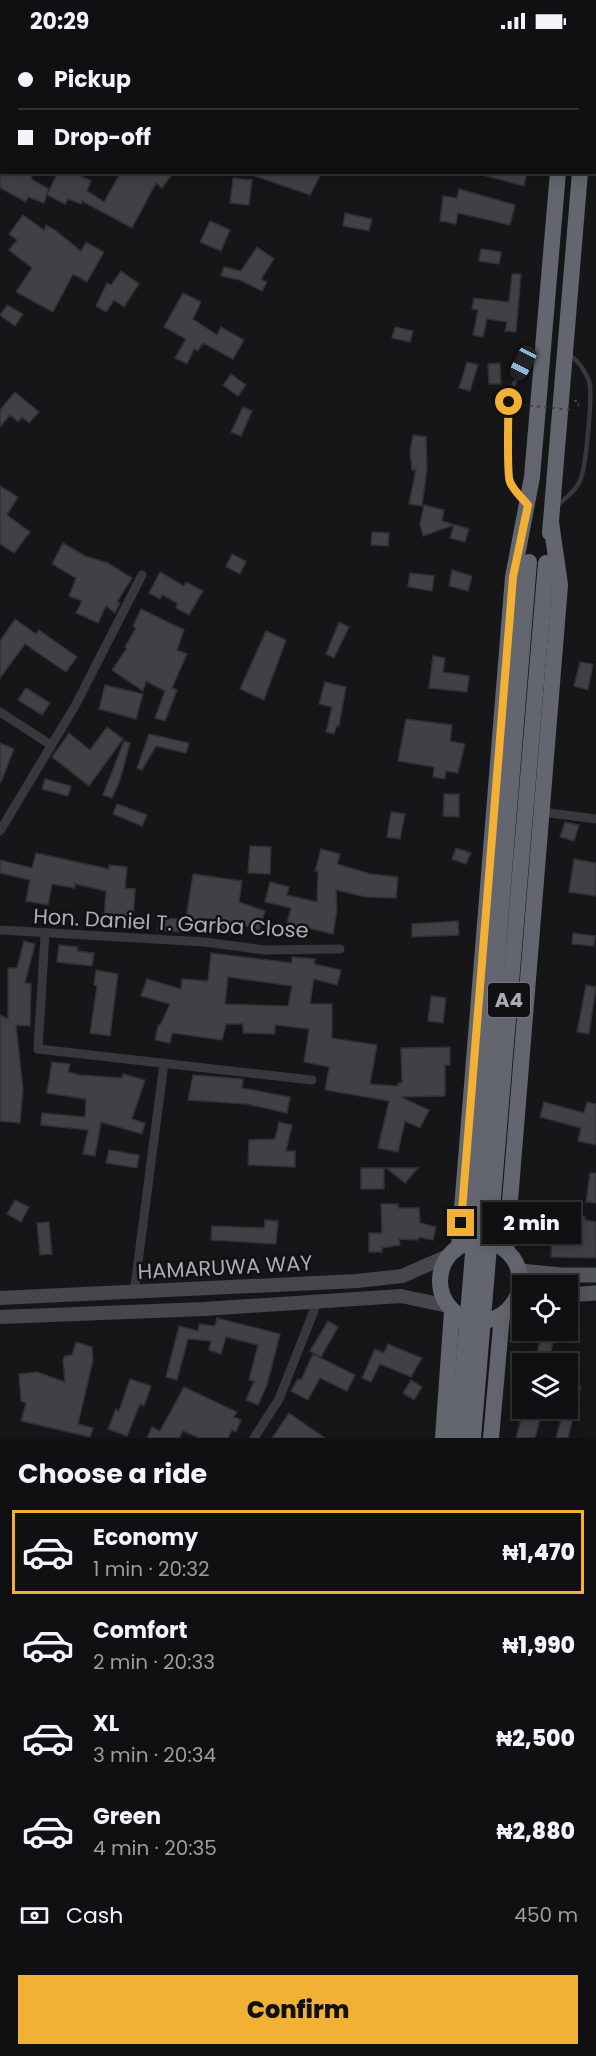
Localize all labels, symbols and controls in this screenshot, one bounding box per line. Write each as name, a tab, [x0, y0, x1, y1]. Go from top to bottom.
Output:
text: 20:29	[30, 6, 89, 37]
text: Pickup	[54, 64, 131, 95]
text: Drop-off	[54, 122, 151, 153]
car	[507, 343, 539, 383]
route start	[495, 388, 522, 415]
street label: Hon. Daniel T. Garba Close	[33, 901, 309, 945]
road number: A4	[488, 983, 530, 1017]
callout: 2 min	[482, 1202, 581, 1244]
route end	[447, 1209, 474, 1236]
text: 2 min	[503, 1209, 560, 1237]
street label: HAMARUWA WAY	[137, 1248, 313, 1286]
map controls	[512, 1275, 578, 1419]
button: locate	[512, 1275, 578, 1341]
button: layers	[512, 1353, 578, 1419]
text: Choose a ride	[18, 1455, 207, 1492]
text: Economy	[93, 1522, 198, 1553]
icon: car	[21, 1525, 75, 1579]
text: ₦1,470	[503, 1537, 575, 1568]
text: 1 min · 20:32	[93, 1555, 210, 1583]
text: Comfort	[93, 1615, 187, 1646]
icon: car	[21, 1618, 75, 1672]
text: ₦1,990	[503, 1630, 575, 1661]
text: 2 min · 20:33	[93, 1648, 215, 1676]
text: XL	[93, 1708, 119, 1739]
icon: car	[21, 1711, 75, 1765]
text: ₦2,500	[496, 1723, 575, 1754]
text: 3 min · 20:34	[93, 1741, 216, 1769]
text: Green	[93, 1801, 161, 1832]
icon: car	[21, 1804, 75, 1858]
text: ₦2,880	[497, 1816, 575, 1847]
text: 4 min · 20:35	[93, 1834, 217, 1862]
icon: cash	[18, 1899, 51, 1932]
text: Cash	[66, 1900, 123, 1931]
text: 450 m	[514, 1901, 578, 1929]
button: Confirm	[18, 1975, 578, 2044]

